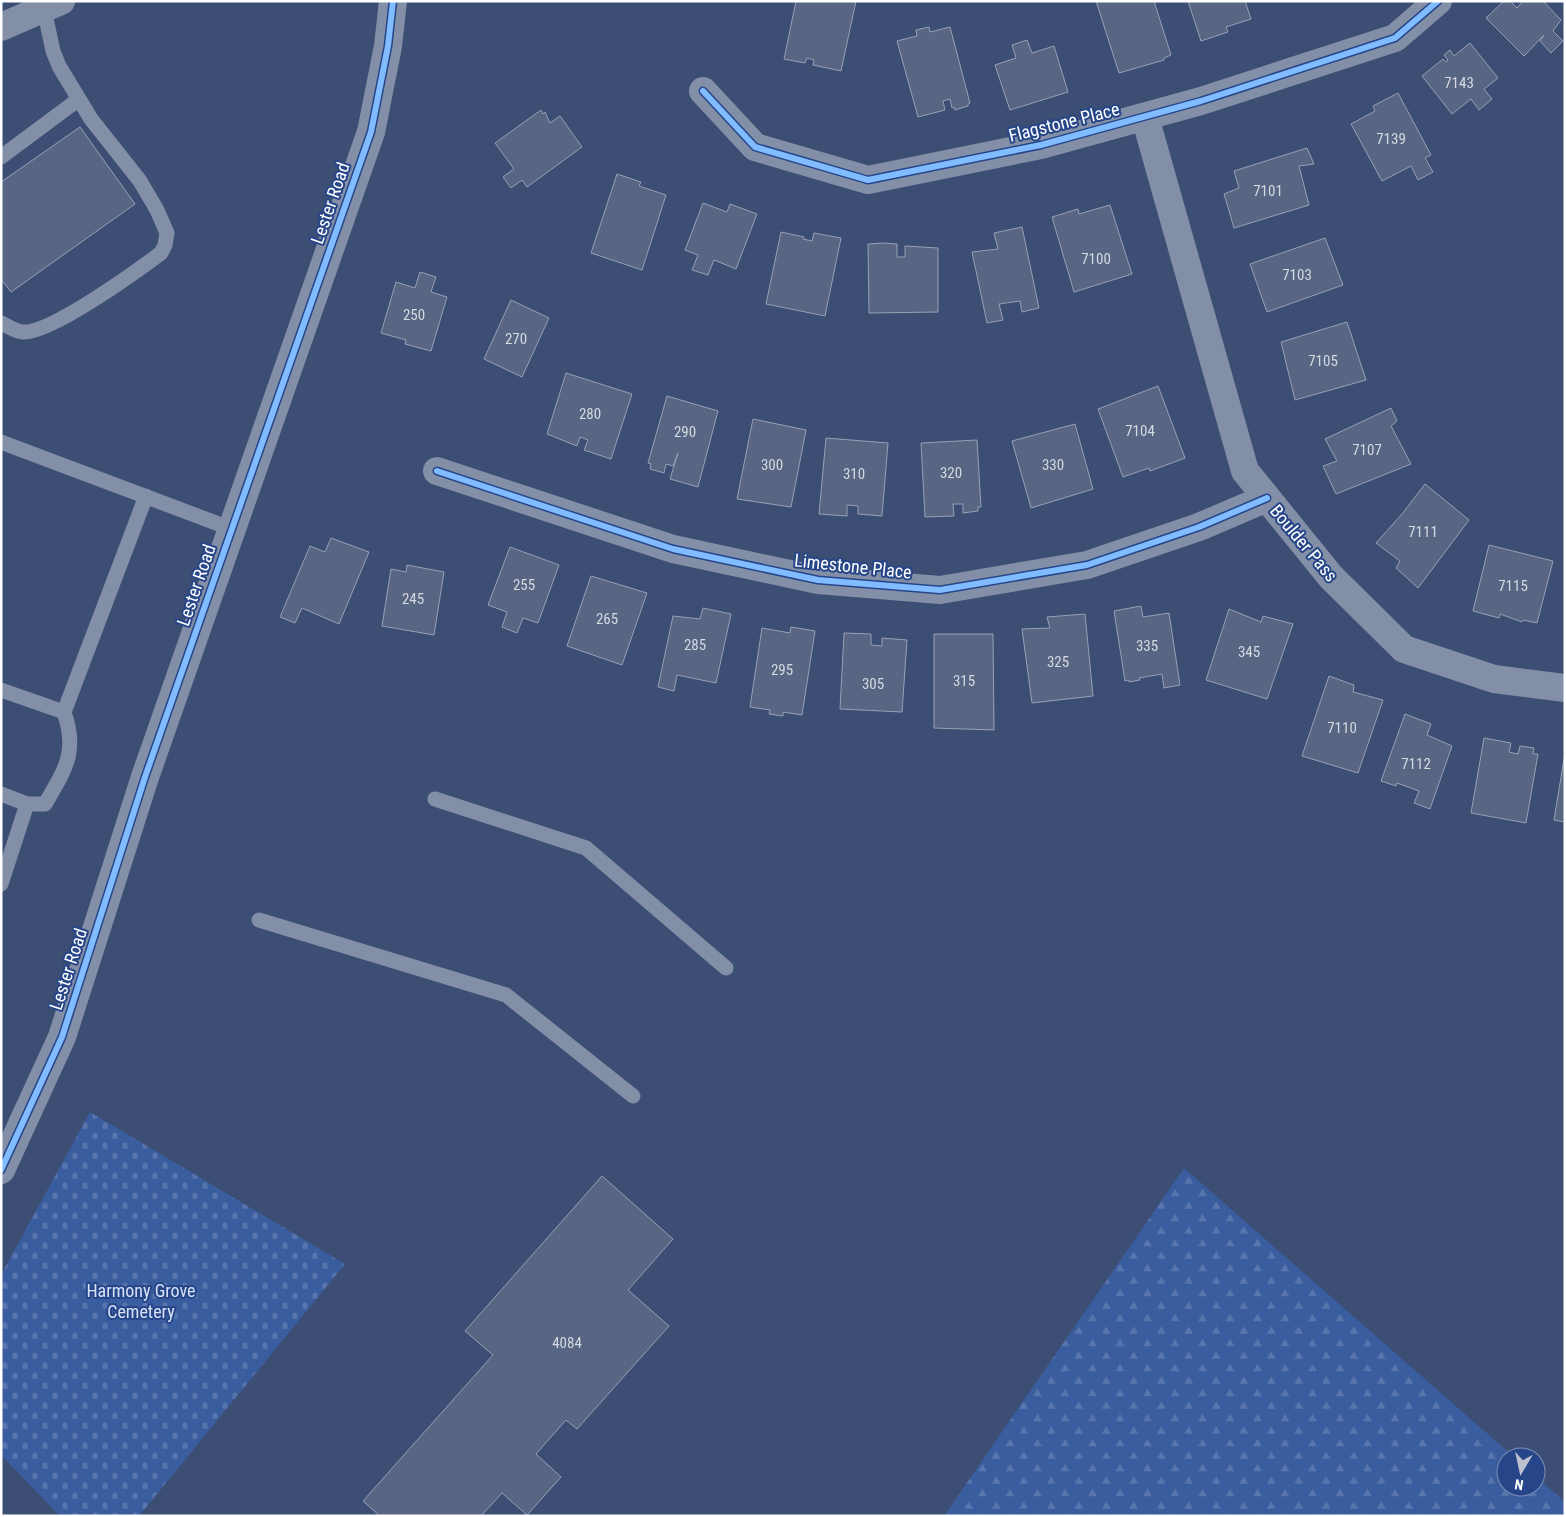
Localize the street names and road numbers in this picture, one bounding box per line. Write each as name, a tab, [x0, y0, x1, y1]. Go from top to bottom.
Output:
street label: Flagstone Place	[1006, 98, 1122, 146]
street label: Lester Road	[306, 160, 354, 246]
street label: Boulder Pass	[1266, 500, 1342, 586]
street label: Lester Road	[172, 542, 220, 628]
street label: Limestone Place	[793, 549, 913, 583]
street label: Lester Road	[45, 925, 91, 1013]

